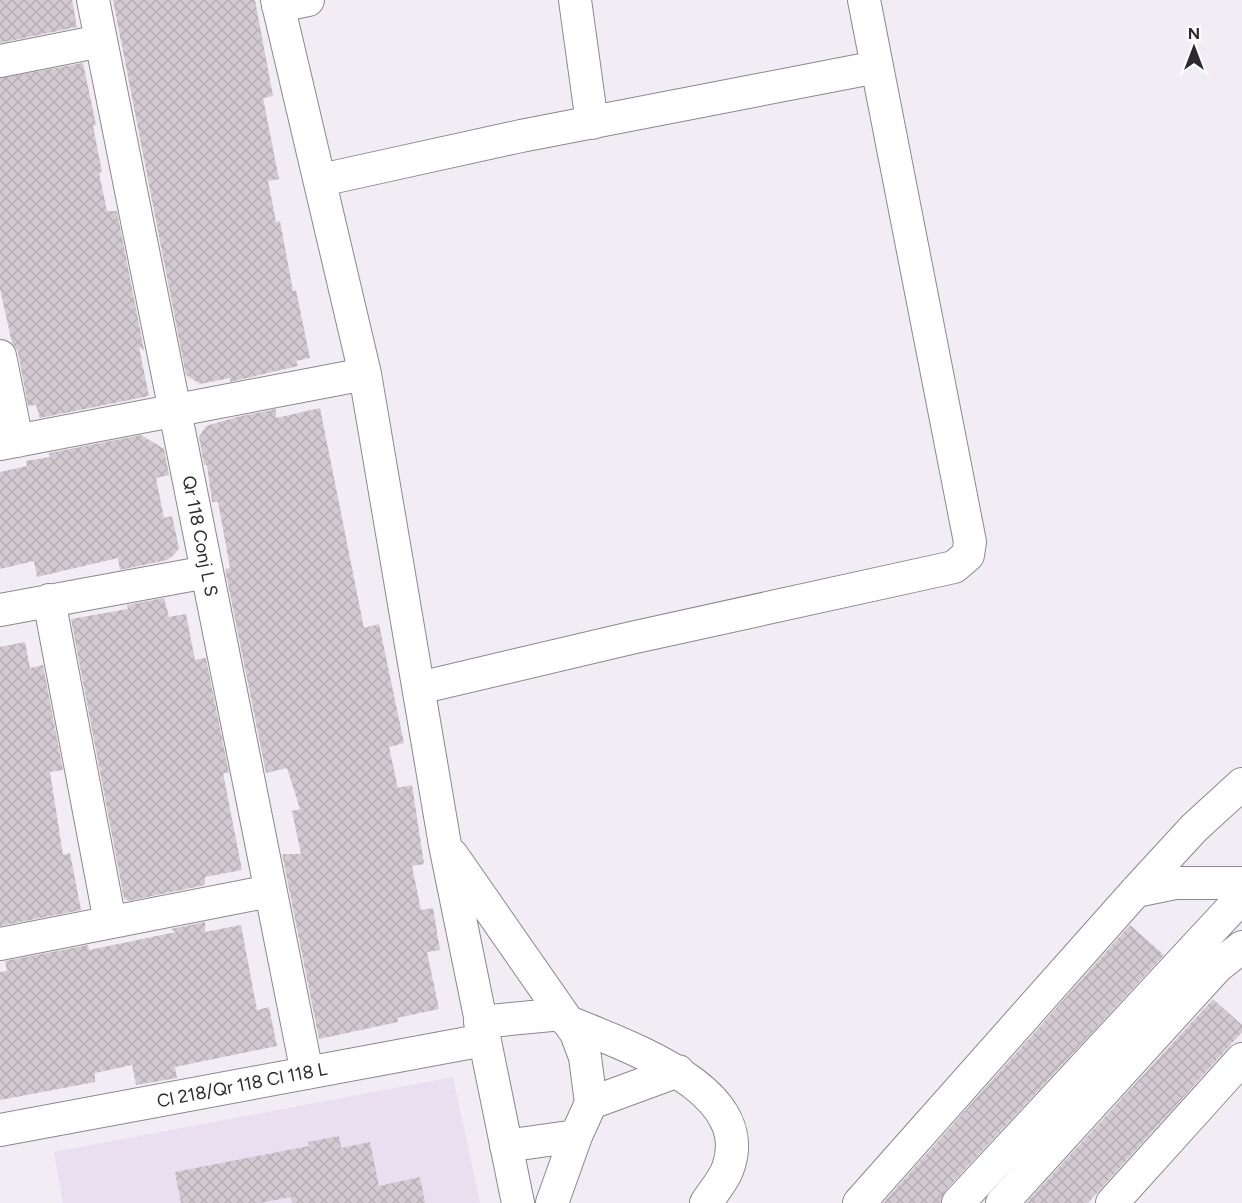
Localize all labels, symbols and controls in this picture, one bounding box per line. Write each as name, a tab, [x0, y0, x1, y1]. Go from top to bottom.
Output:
north arrow	[1164, 18, 1224, 78]
text: N	[1188, 24, 1200, 43]
street label: Qr 118 Conj L S	[178, 474, 222, 598]
street label: Cl 218/Qr 118 Cl 118 L	[155, 1058, 330, 1112]

